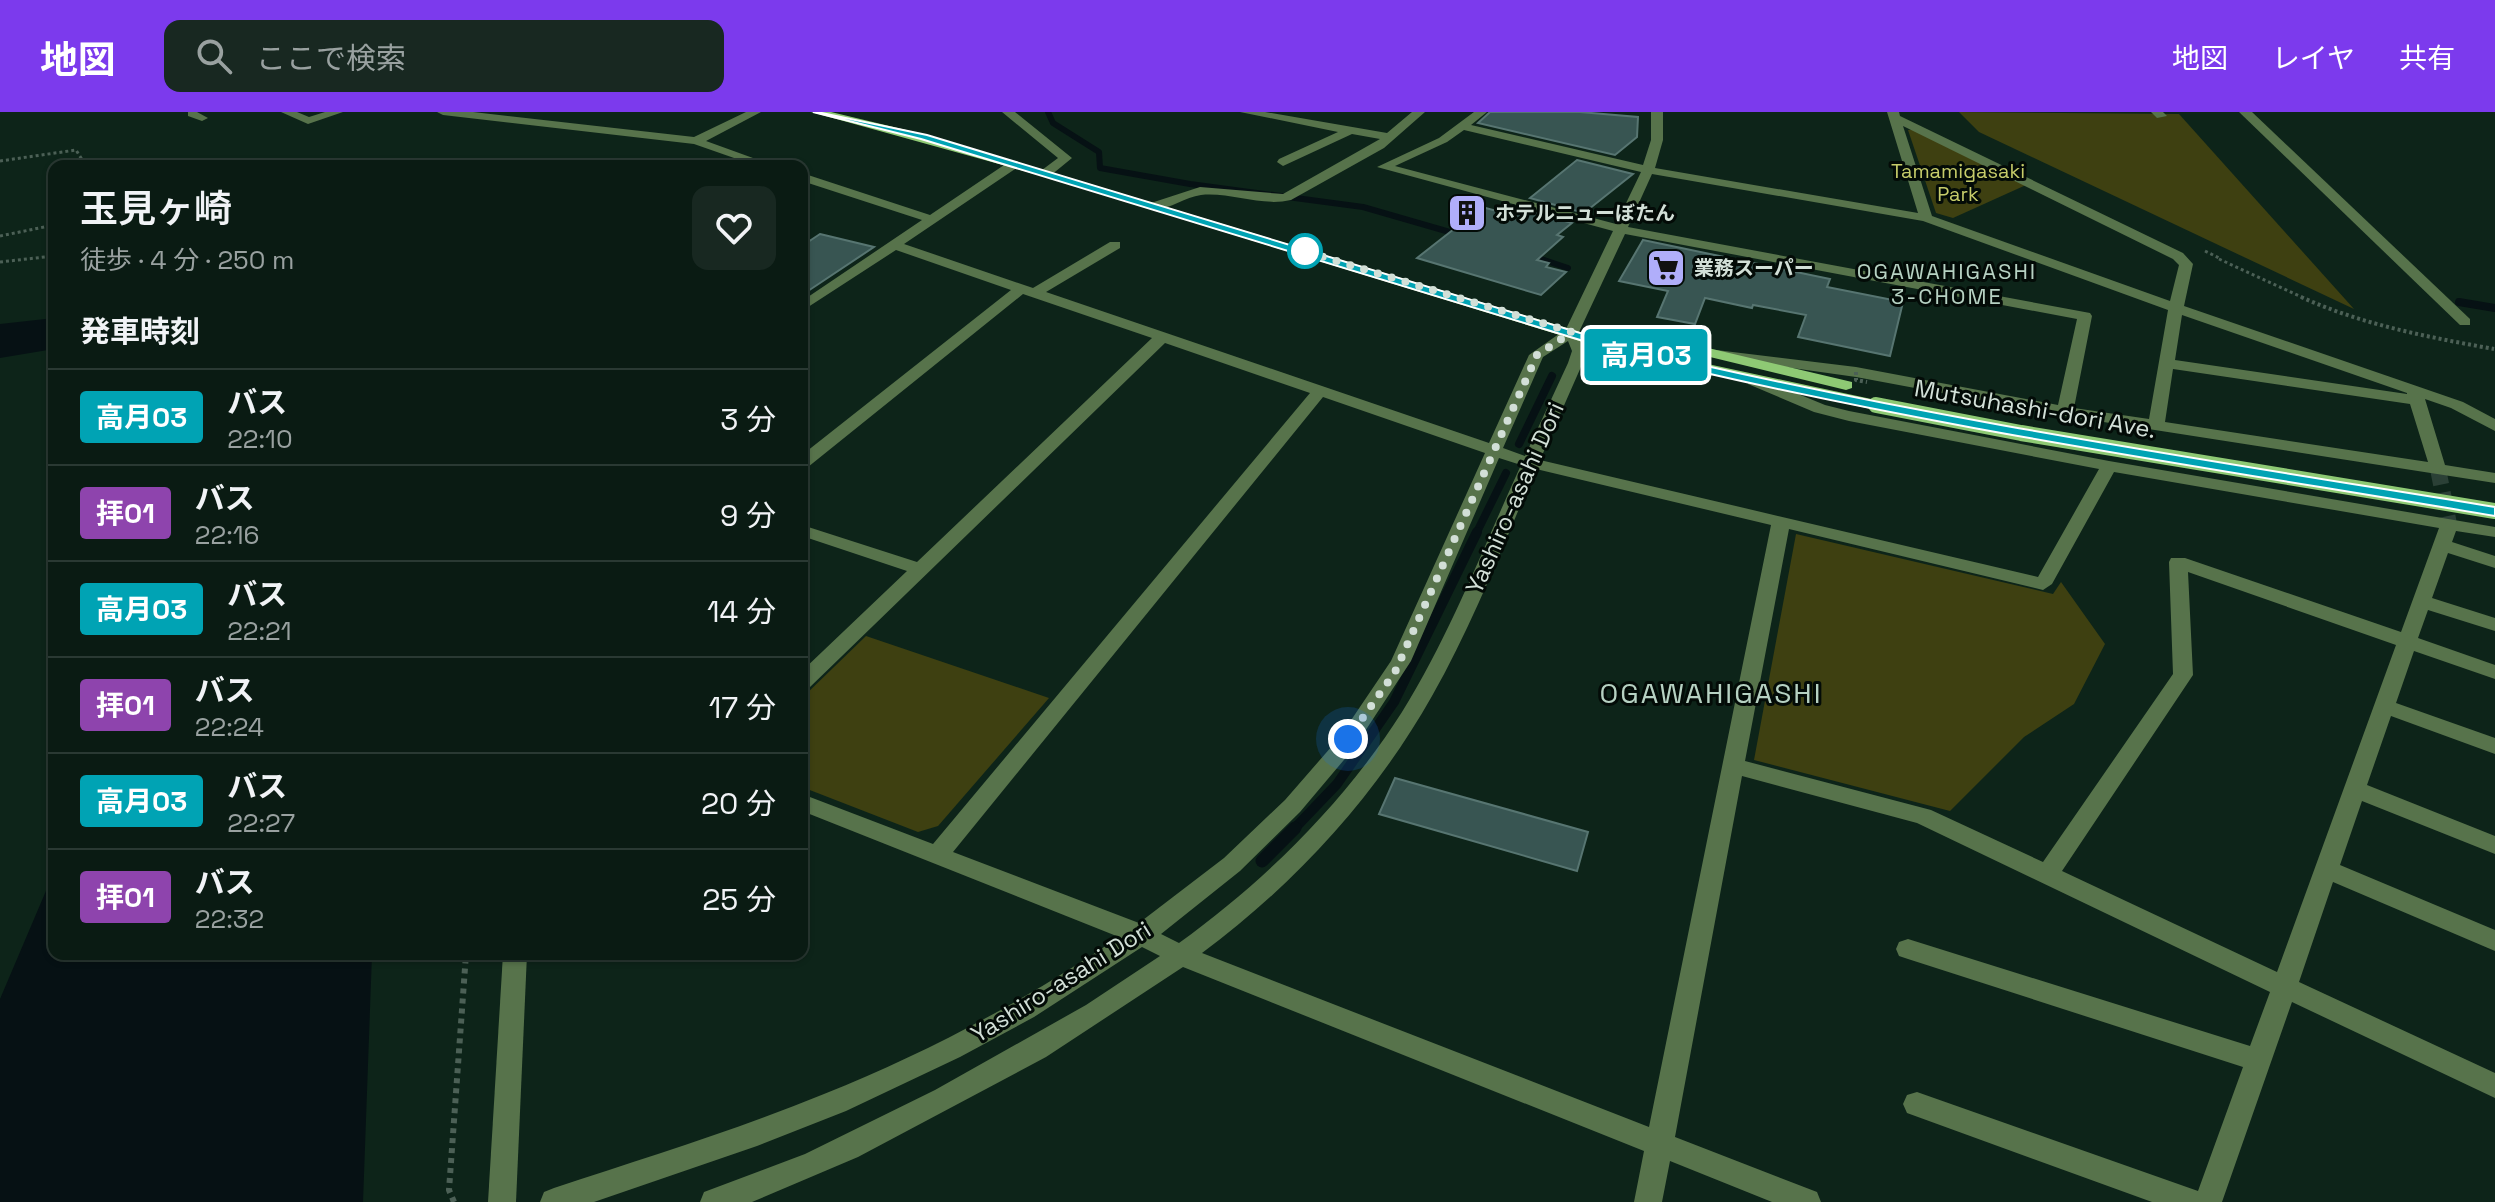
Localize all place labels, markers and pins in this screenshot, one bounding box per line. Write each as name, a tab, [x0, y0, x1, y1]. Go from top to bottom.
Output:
building icon: ホテルニューぼたん	[1446, 192, 1488, 234]
place label: ホテルニューぼたん	[1495, 200, 1675, 226]
unlabelled marker	[1288, 234, 1322, 268]
supermarket icon: 業務スーパー	[1645, 247, 1687, 289]
place label: 業務スーパー	[1694, 255, 1814, 281]

